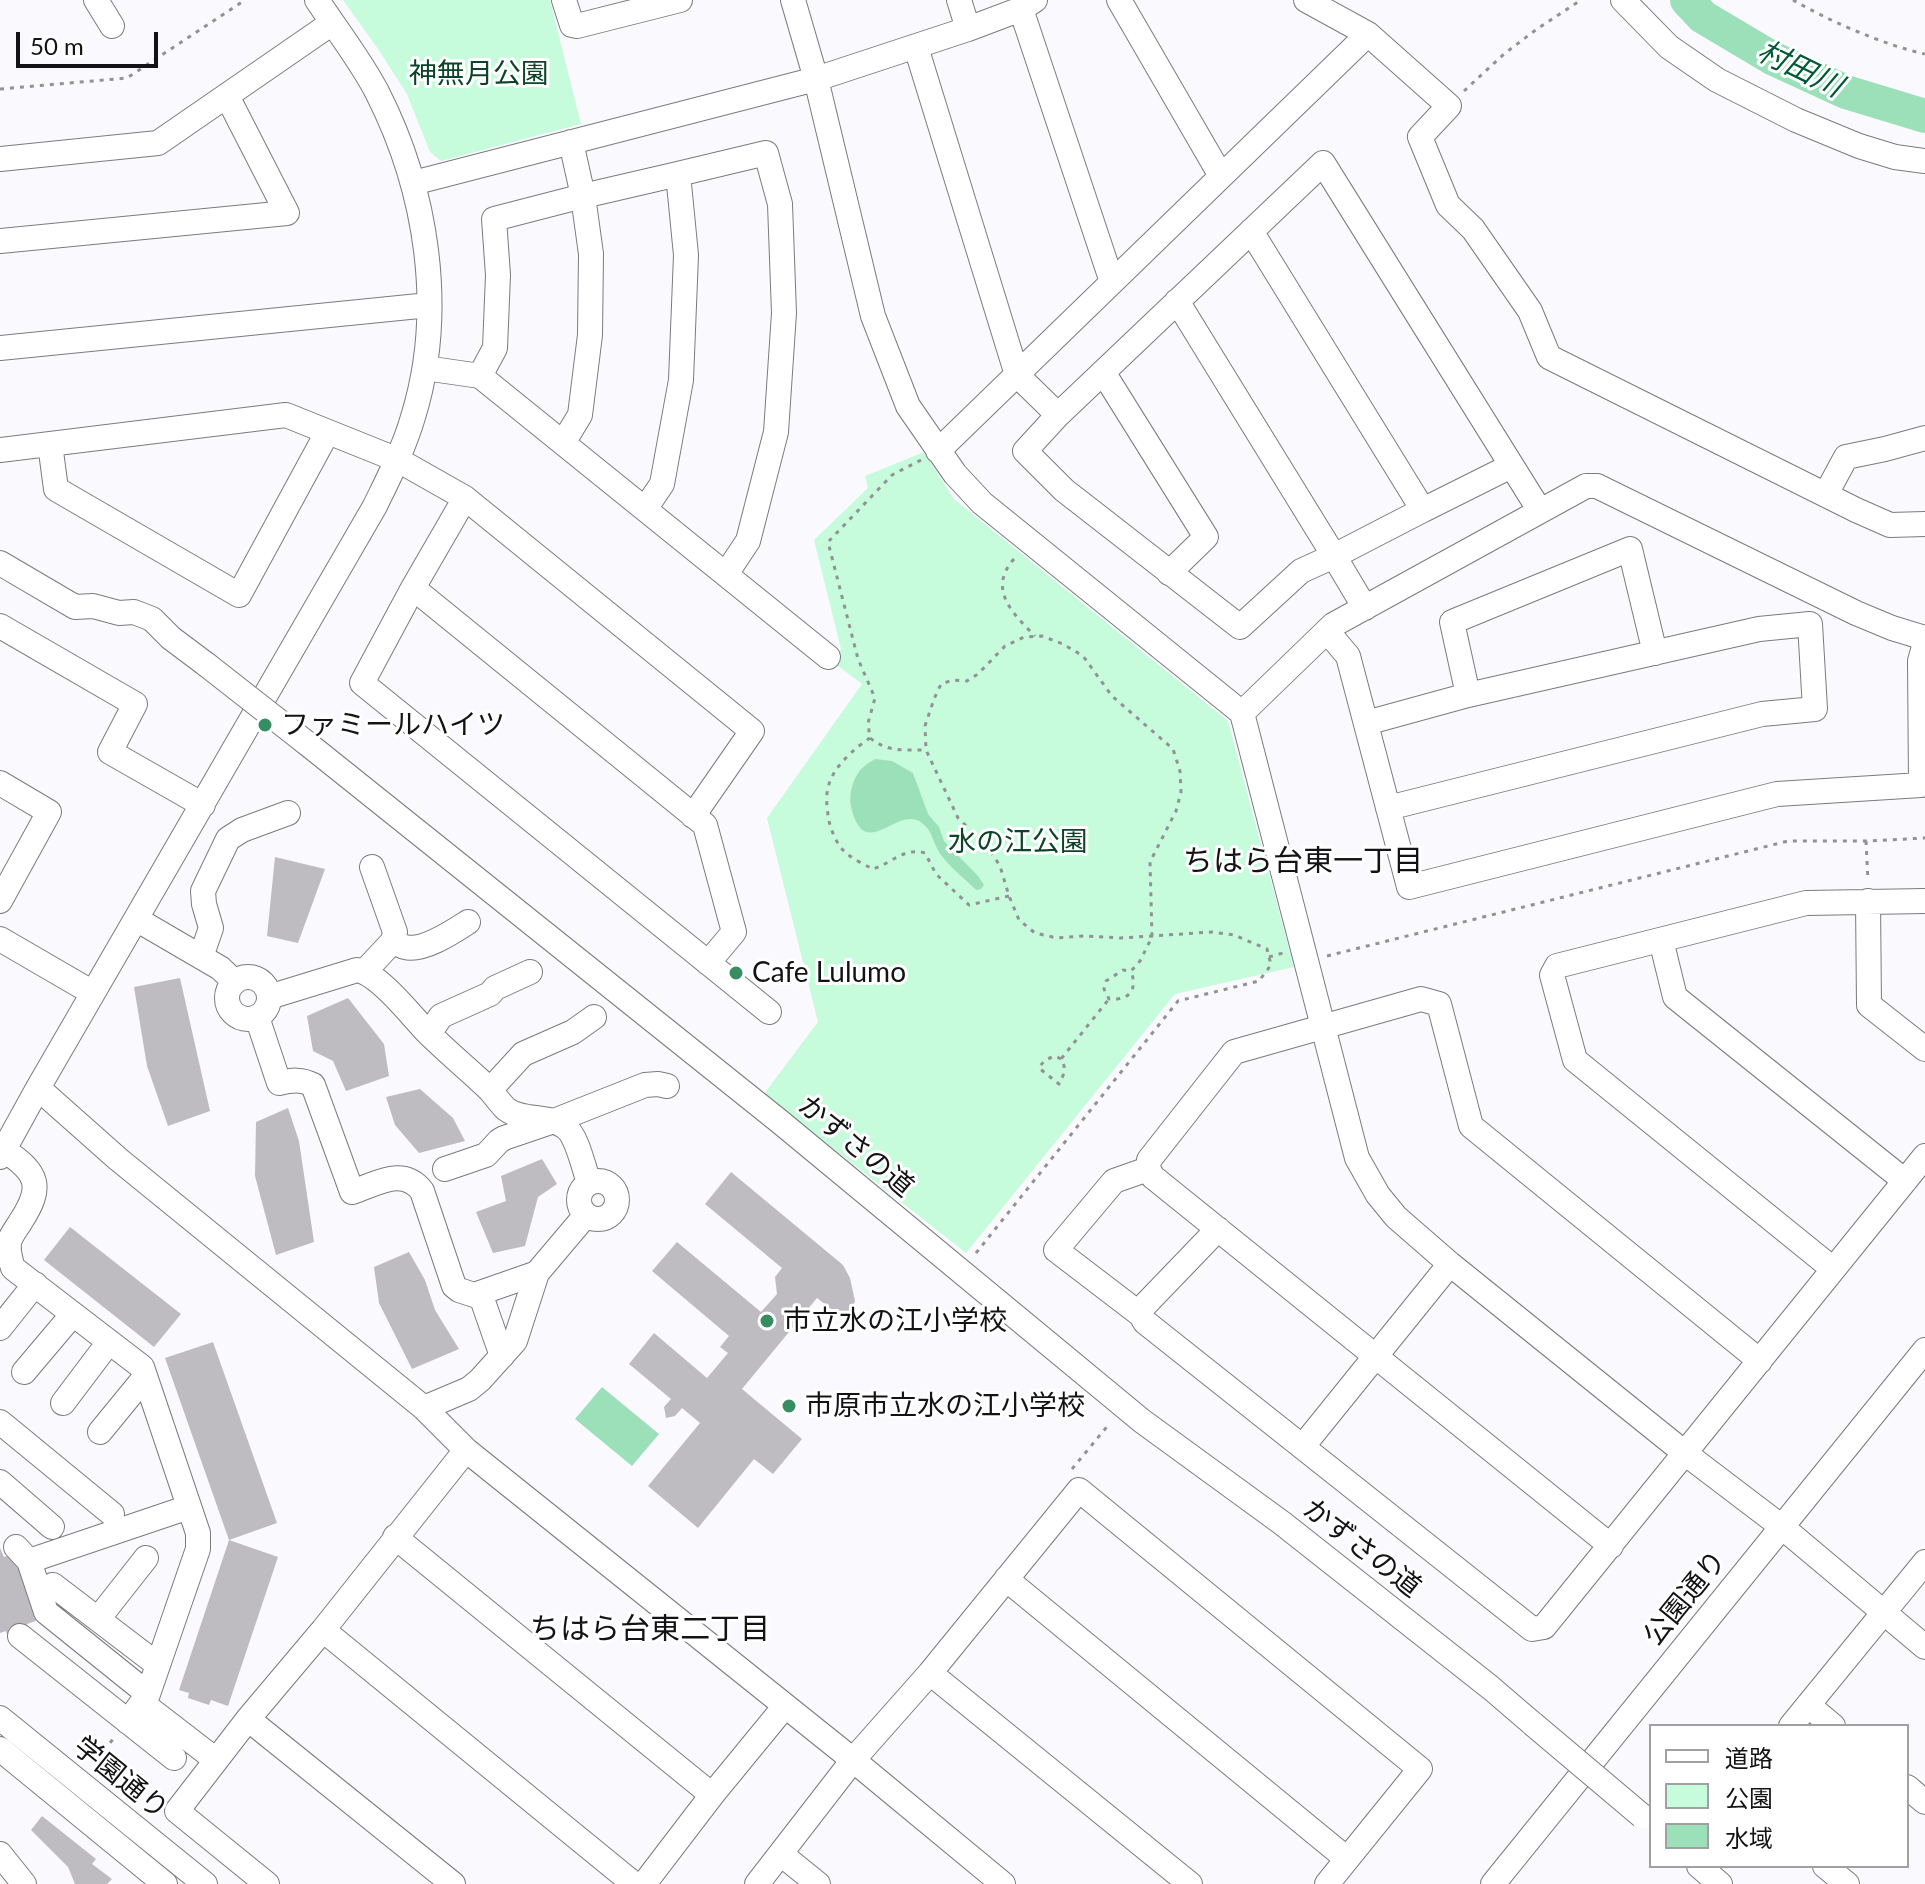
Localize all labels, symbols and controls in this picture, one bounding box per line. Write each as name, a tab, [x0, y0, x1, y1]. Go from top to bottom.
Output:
scale bar	[20, 16, 162, 66]
text: 50 m	[30, 31, 84, 60]
water label: 村田川	[1752, 33, 1848, 105]
park label: 神無月公園	[409, 57, 549, 91]
place label: ファミールハイツ	[281, 708, 505, 742]
marker: ファミールハイツ	[256, 716, 274, 734]
park label: 水の江公園	[948, 825, 1088, 859]
district label: ちはら台東一丁目	[1183, 843, 1423, 879]
place label: Cafe Lulumo	[752, 956, 906, 990]
marker: Cafe Lulumo	[727, 964, 745, 982]
street label: かずさの道	[792, 1088, 920, 1204]
place label: 市立水の江小学校	[783, 1304, 1007, 1338]
marker: 市立水の江小学校	[758, 1312, 776, 1330]
place label: 市原市立水の江小学校	[805, 1389, 1085, 1423]
marker: 市原市立水の江小学校	[780, 1397, 798, 1415]
street label: かずさの道	[1296, 1492, 1428, 1604]
street label: 公園通り	[1637, 1544, 1733, 1652]
district label: ちはら台東二丁目	[530, 1611, 770, 1647]
legend	[1649, 1724, 1909, 1868]
street label: 学園通り	[67, 1730, 175, 1826]
text: 道路	[1725, 1743, 1773, 1772]
text: 公園	[1725, 1783, 1773, 1812]
text: 水域	[1725, 1823, 1773, 1852]

